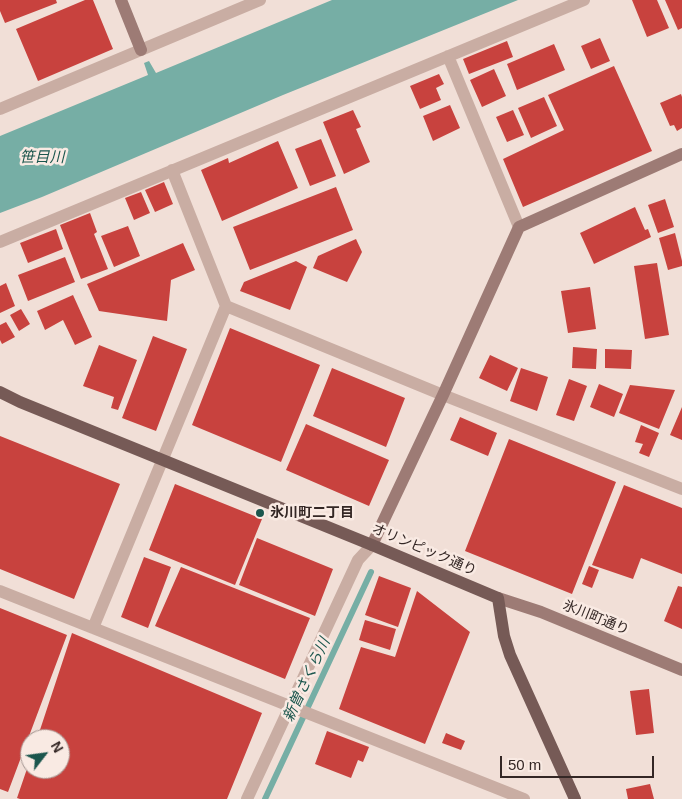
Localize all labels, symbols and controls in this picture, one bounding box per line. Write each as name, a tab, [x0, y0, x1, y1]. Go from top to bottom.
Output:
water label: 笹目川	[20, 149, 64, 167]
place label: 氷川町二丁目	[270, 505, 354, 521]
marker: 氷川町二丁目	[254, 507, 266, 519]
street label: オリンピック通り	[369, 520, 479, 580]
street label: 氷川町通り	[560, 597, 632, 639]
water label: 新曽さくら川	[280, 635, 334, 725]
north arrow	[20, 729, 70, 779]
text: N	[48, 739, 67, 755]
scale bar	[502, 746, 656, 778]
text: 50 m	[508, 756, 541, 773]

